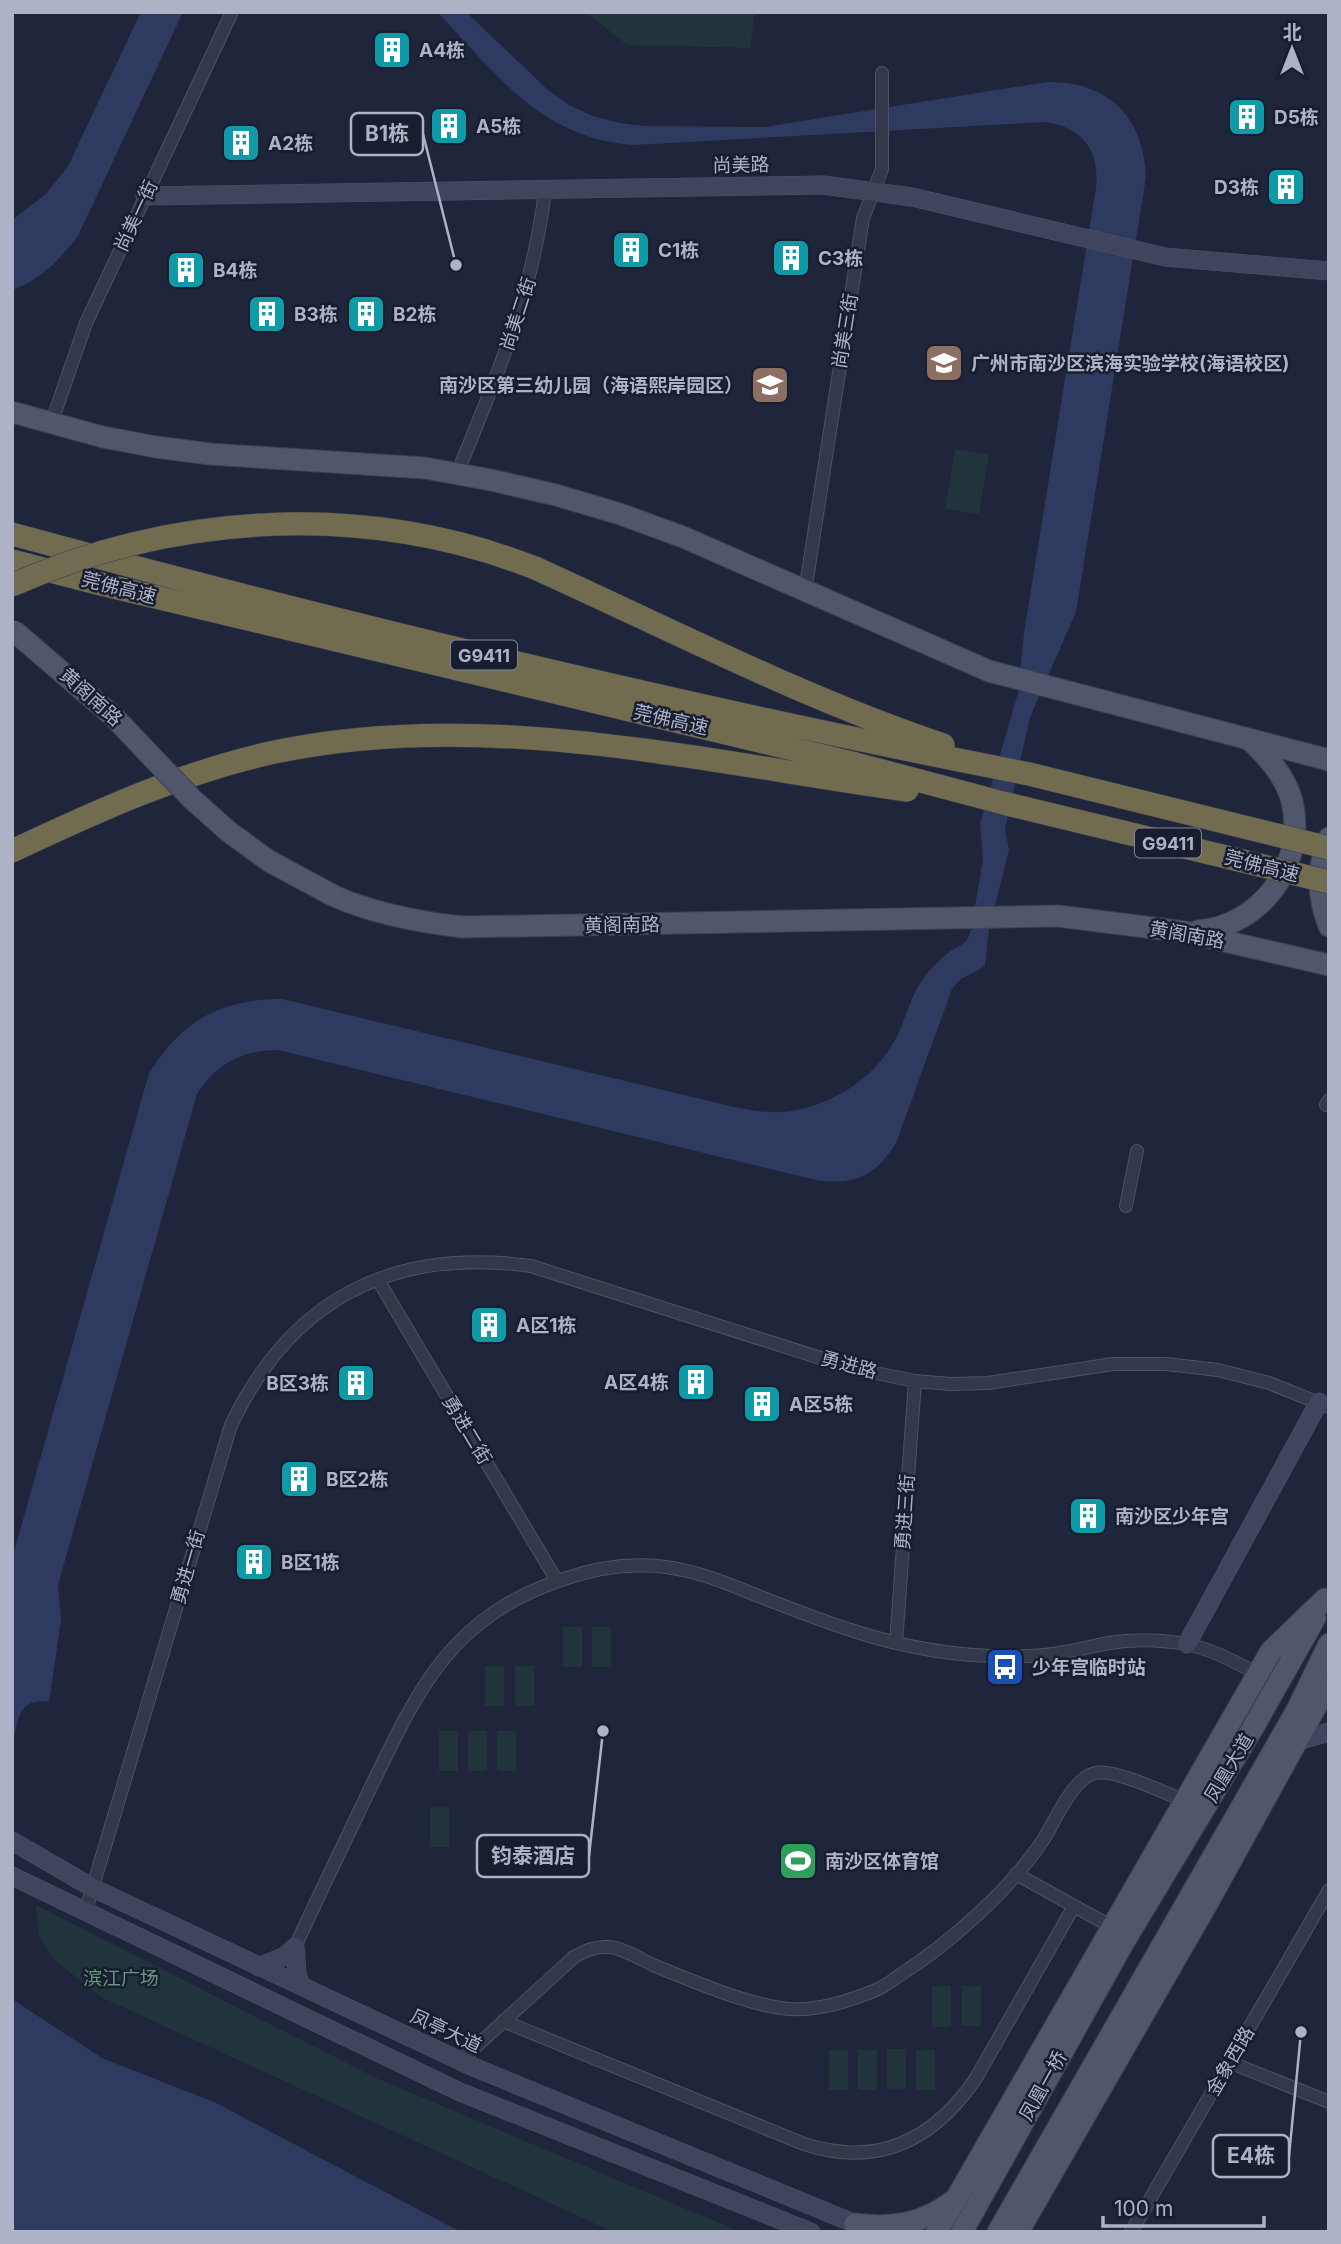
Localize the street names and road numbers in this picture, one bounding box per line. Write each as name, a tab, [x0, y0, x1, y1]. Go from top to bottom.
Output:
street label: 尚美路	[712, 153, 770, 177]
street label: 尚美一街	[110, 177, 162, 255]
street label: 尚美二街	[495, 274, 541, 354]
street label: 尚美三街	[828, 292, 862, 370]
street label: 莞佛高速	[79, 568, 159, 608]
road number: G9411	[451, 640, 517, 670]
street label: 黄阁南路	[55, 663, 127, 731]
street label: 莞佛高速	[631, 700, 711, 740]
road number: G9411	[1135, 828, 1201, 858]
street label: 莞佛高速	[1222, 846, 1302, 886]
street label: 黄阁南路	[584, 913, 660, 937]
street label: 黄阁南路	[1148, 917, 1226, 953]
street label: 勇进路	[818, 1347, 880, 1383]
street label: 勇进二街	[438, 1391, 496, 1469]
street label: 勇进三街	[891, 1473, 919, 1551]
street label: 勇进一街	[166, 1527, 210, 1607]
street label: 凤凰大道	[1200, 1729, 1258, 1807]
street label: 凤亭大道	[407, 2005, 485, 2057]
street label: 金象西路	[1201, 2022, 1259, 2100]
street label: 凤凰一桥	[1015, 2047, 1071, 2125]

